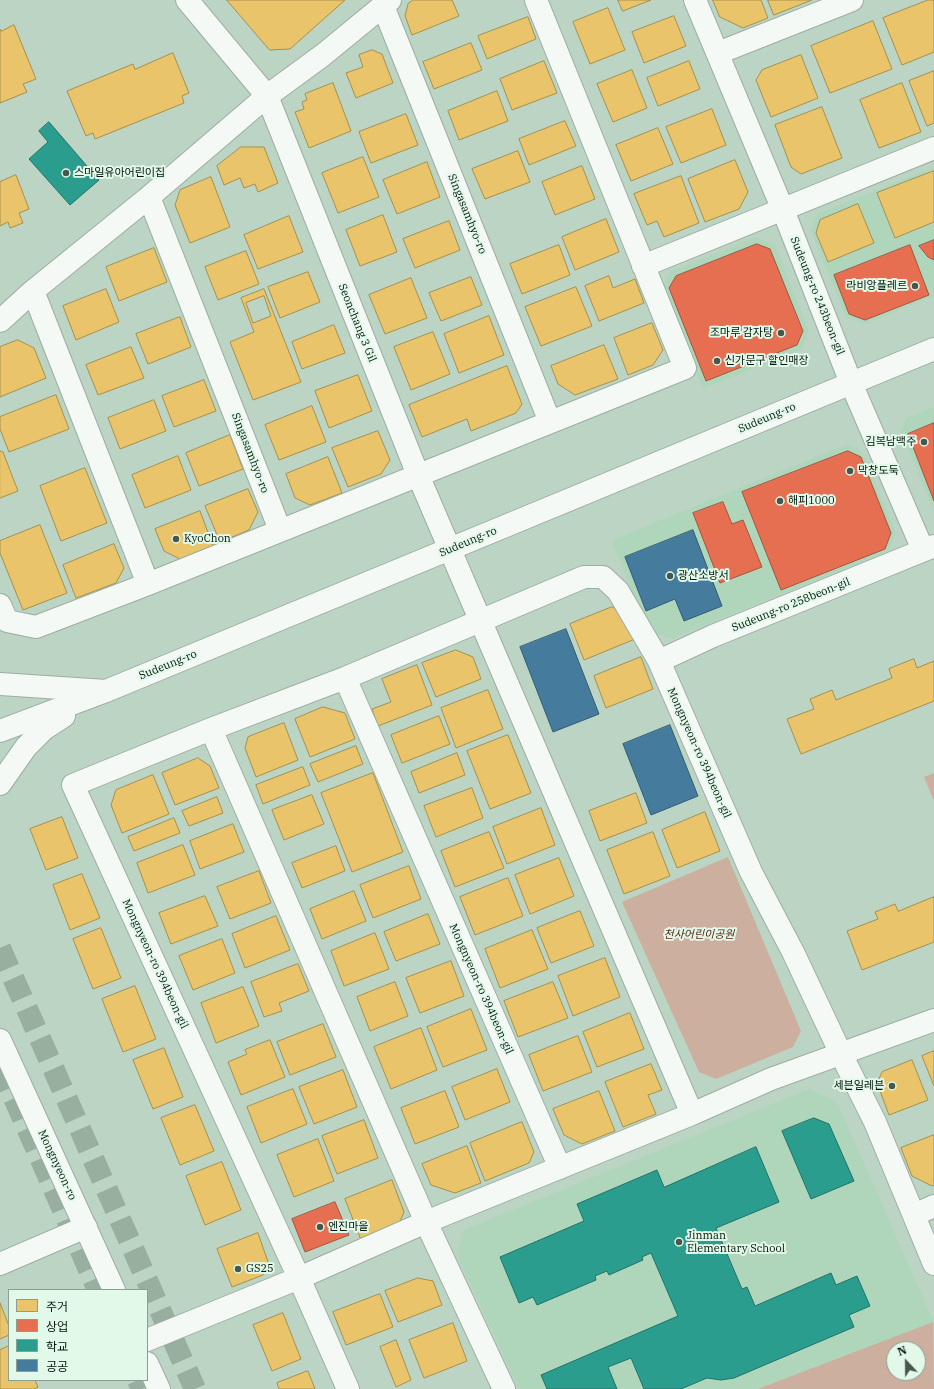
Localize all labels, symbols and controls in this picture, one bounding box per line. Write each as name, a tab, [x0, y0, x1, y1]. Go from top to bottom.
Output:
place label: 스마일유아어린이집	[74, 166, 165, 180]
marker: 스마일유아어린이집	[61, 168, 71, 178]
street label: Singasamhyo-ro	[445, 172, 489, 256]
street label: Sudeung-ro 243beon-gil	[787, 235, 847, 357]
place label: 라비앙플레르	[846, 279, 907, 293]
marker: 라비앙플레르	[910, 281, 920, 291]
street label: Seonchang 3 Gil	[335, 282, 379, 364]
place label: 조마루 감자탕	[710, 326, 773, 340]
marker: 조마루 감자탕	[776, 328, 786, 338]
place label: 신가문구 할인매장	[725, 354, 809, 368]
marker: 신가문구 할인매장	[712, 356, 722, 366]
street label: Sudeung-ro	[736, 400, 798, 436]
street label: Singasamhyo-ro	[229, 411, 271, 495]
place label: 김복남맥주	[865, 435, 916, 449]
marker: 김복남맥주	[919, 437, 929, 447]
place label: 막창도둑	[858, 464, 898, 478]
marker: 막창도둑	[845, 466, 855, 476]
place label: 해피1000	[788, 494, 835, 508]
marker: 해피1000	[775, 496, 785, 506]
street label: Sudeung-ro	[437, 524, 499, 560]
place label: KyoChon	[184, 532, 231, 546]
marker: KyoChon	[171, 534, 181, 544]
place label: 광산소방서	[678, 569, 729, 583]
marker: 광산소방서	[665, 571, 675, 581]
street label: Sudeung-ro 258beon-gil	[730, 575, 852, 635]
street label: Sudeung-ro	[137, 647, 199, 683]
street label: Mongnyeon-ro 394beon-gil	[664, 686, 734, 820]
street label: Mongnyeon-ro 394beon-gil	[119, 897, 191, 1031]
street label: Mongnyeon-ro 394beon-gil	[446, 922, 516, 1056]
park label: 천사어린이공원	[664, 928, 734, 942]
place label: 세븐일레븐	[833, 1079, 884, 1093]
marker: 세븐일레븐	[887, 1081, 897, 1091]
street label: Mongnyeon-ro	[35, 1128, 79, 1202]
place label: 엔진마을	[328, 1220, 368, 1234]
marker: 엔진마을	[315, 1222, 325, 1232]
place label: Jinman Elementary School	[687, 1229, 785, 1255]
marker: Jinman Elementary School	[674, 1237, 684, 1247]
place label: GS25	[246, 1262, 274, 1276]
marker: GS25	[233, 1264, 243, 1274]
legend	[8, 1289, 148, 1381]
text: 주거	[46, 1299, 68, 1314]
text: 상업	[46, 1319, 68, 1334]
text: 학교	[46, 1339, 68, 1354]
north arrow	[886, 1341, 926, 1381]
text: N	[895, 1343, 909, 1359]
text: 공공	[46, 1359, 68, 1374]

